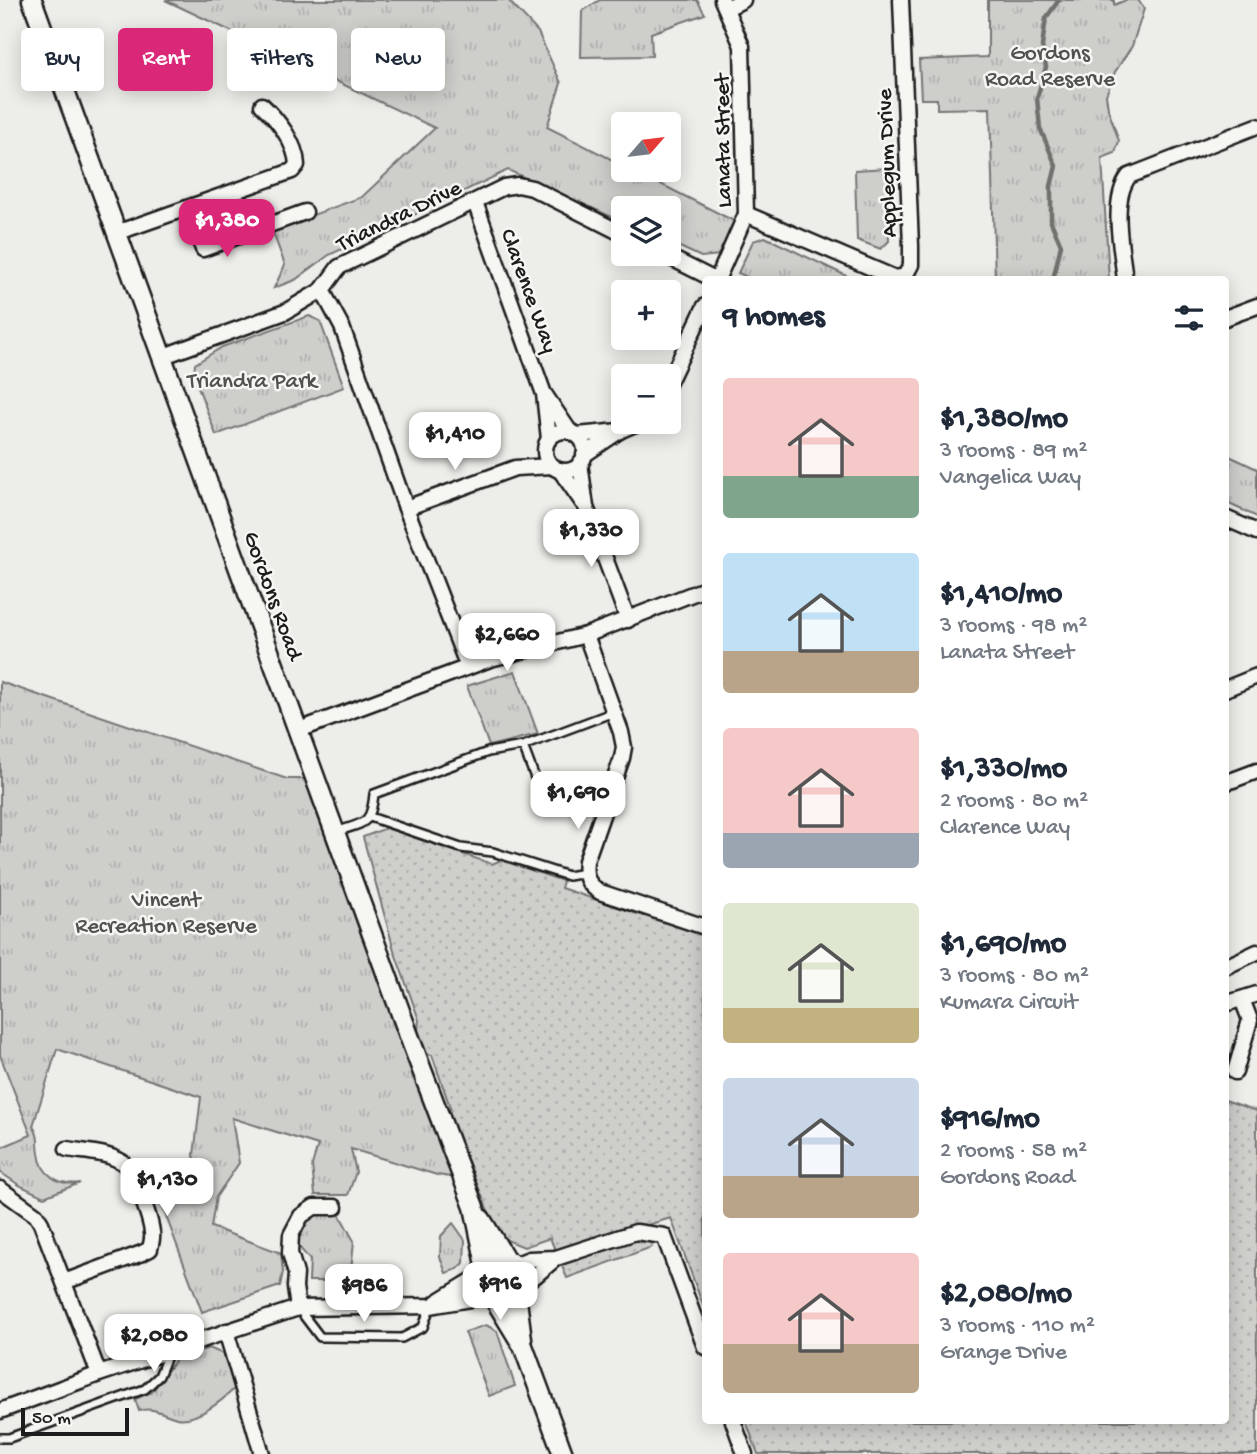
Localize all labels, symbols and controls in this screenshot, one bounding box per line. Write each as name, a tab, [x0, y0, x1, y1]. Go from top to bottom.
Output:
chip: Buy	[21, 28, 104, 91]
chip: Rent	[118, 28, 213, 91]
chip: Filters	[227, 28, 337, 91]
chip: New	[351, 28, 445, 91]
park label: Gordons Road Reserve	[985, 41, 1116, 94]
street label: Lanata Street	[710, 72, 739, 208]
street label: Applegum Drive	[872, 87, 905, 238]
north arrow	[611, 112, 681, 182]
map controls	[611, 112, 681, 434]
street label: Triandra Drive	[331, 175, 467, 260]
button: layers	[611, 196, 681, 266]
pin: $1,380	[170, 200, 284, 259]
text: $1,380	[195, 208, 259, 235]
street label: Clarence Way	[493, 225, 563, 357]
button: +	[611, 280, 681, 350]
icon: filters	[1170, 299, 1208, 337]
text: 9 homes	[723, 301, 825, 336]
button: −	[611, 364, 681, 434]
park label: Triandra Park	[185, 369, 319, 396]
text: $1,380/mo	[940, 403, 1068, 438]
icon: home	[779, 406, 863, 490]
pin: $1,410	[398, 412, 512, 472]
text: $1,410	[425, 421, 485, 448]
text: 3 rooms · 89 m²	[940, 438, 1087, 465]
text: Vangelica Way	[940, 465, 1081, 492]
pin: $1,330	[534, 510, 648, 569]
text: $1,330	[559, 518, 623, 545]
street label: Gordons Road	[236, 528, 308, 666]
text: $1,410/mo	[940, 578, 1062, 613]
icon: home	[779, 581, 863, 665]
text: 3 rooms · 98 m²	[940, 613, 1087, 640]
pin: $2,660	[450, 614, 564, 673]
text: $2,660	[474, 622, 540, 649]
text: Lanata Street	[940, 640, 1074, 667]
text: $1,330/mo	[940, 753, 1067, 788]
icon: home	[779, 756, 863, 840]
pin: $1,690	[521, 772, 635, 831]
text: $1,690	[546, 780, 610, 807]
text: 2 rooms · 80 m²	[940, 788, 1088, 815]
text: Clarence Way	[940, 815, 1070, 842]
park label: Vincent Recreation Reserve	[75, 888, 258, 941]
text: $1,690/mo	[940, 928, 1066, 963]
icon: home	[779, 931, 863, 1015]
text: 3 rooms · 80 m²	[940, 963, 1089, 990]
text: Kumara Circuit	[940, 990, 1078, 1017]
text: $916/mo	[940, 1103, 1040, 1138]
icon: home	[779, 1106, 863, 1190]
text: 2 rooms · 58 m²	[940, 1138, 1087, 1165]
pin: $1,130	[110, 1158, 224, 1218]
text: Gordons Road	[940, 1165, 1075, 1192]
text: $1,130	[136, 1167, 198, 1194]
pin: $916	[459, 1262, 541, 1322]
pin: $986	[323, 1264, 405, 1324]
text: $916	[479, 1271, 521, 1298]
text: $986	[341, 1273, 387, 1300]
text: $2,080/mo	[940, 1278, 1072, 1313]
icon: home	[779, 1281, 863, 1365]
text: 3 rooms · 110 m²	[940, 1313, 1095, 1340]
pin: $2,080	[97, 1314, 211, 1374]
text: $2,080	[120, 1323, 188, 1350]
text: Grange Drive	[940, 1340, 1067, 1367]
scale bar	[21, 1405, 130, 1437]
text: 50 m	[32, 1408, 71, 1431]

